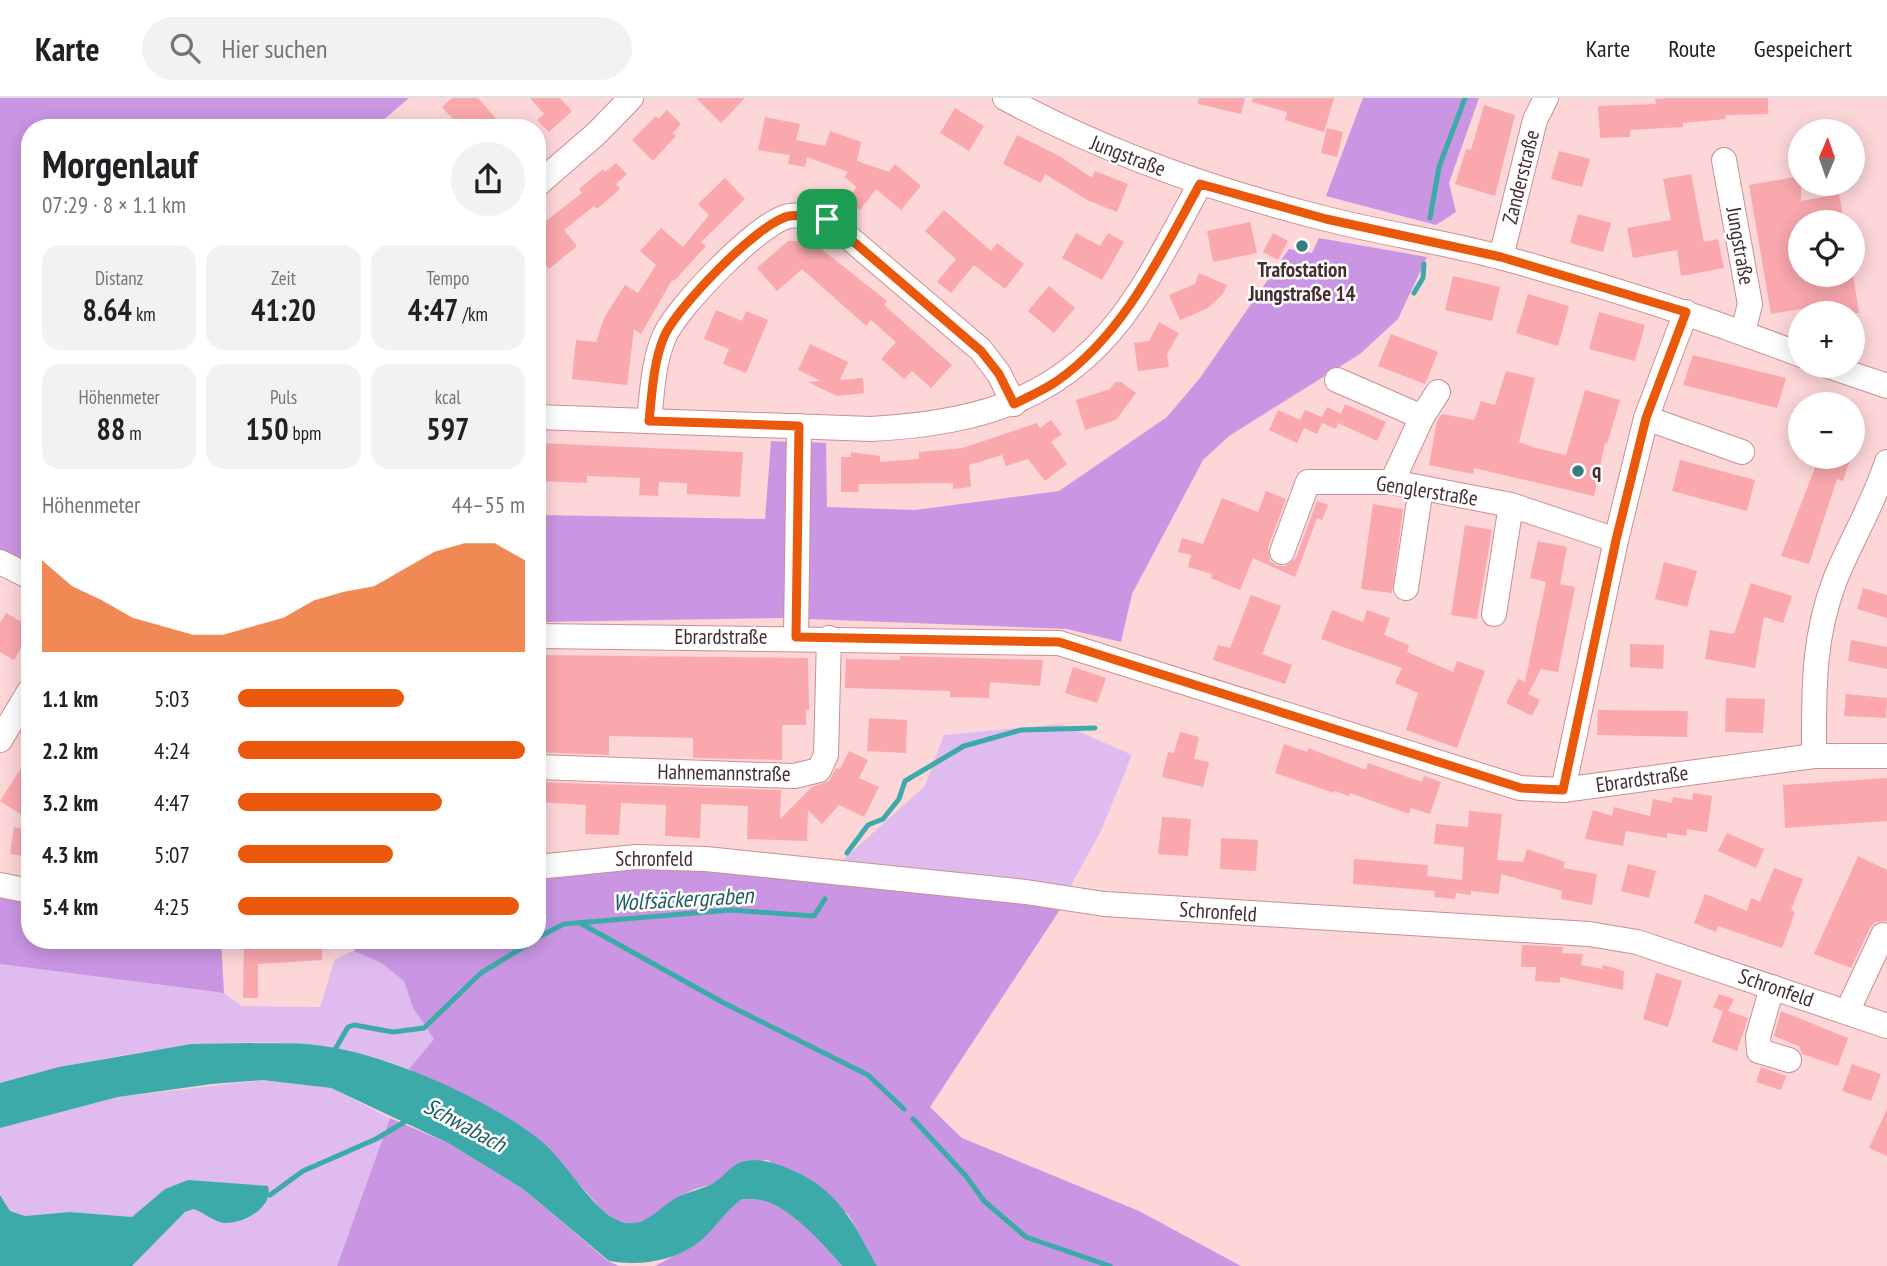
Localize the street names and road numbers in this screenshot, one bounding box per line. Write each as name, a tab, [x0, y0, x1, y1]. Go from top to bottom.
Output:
street label: Zanderstraße	[1496, 127, 1545, 227]
street label: Jungstraße	[1086, 129, 1170, 182]
street label: Jungstraße	[1720, 204, 1761, 287]
street label: Genglerstraße	[1374, 469, 1480, 512]
street label: Ebrardstraße	[674, 623, 768, 650]
street label: Hahnemannstraße	[657, 758, 791, 787]
street label: Ebrardstraße	[1594, 759, 1690, 798]
street label: Schronfeld	[615, 845, 693, 872]
street label: Schronfeld	[1178, 895, 1258, 928]
street label: Schronfeld	[1735, 962, 1817, 1013]

